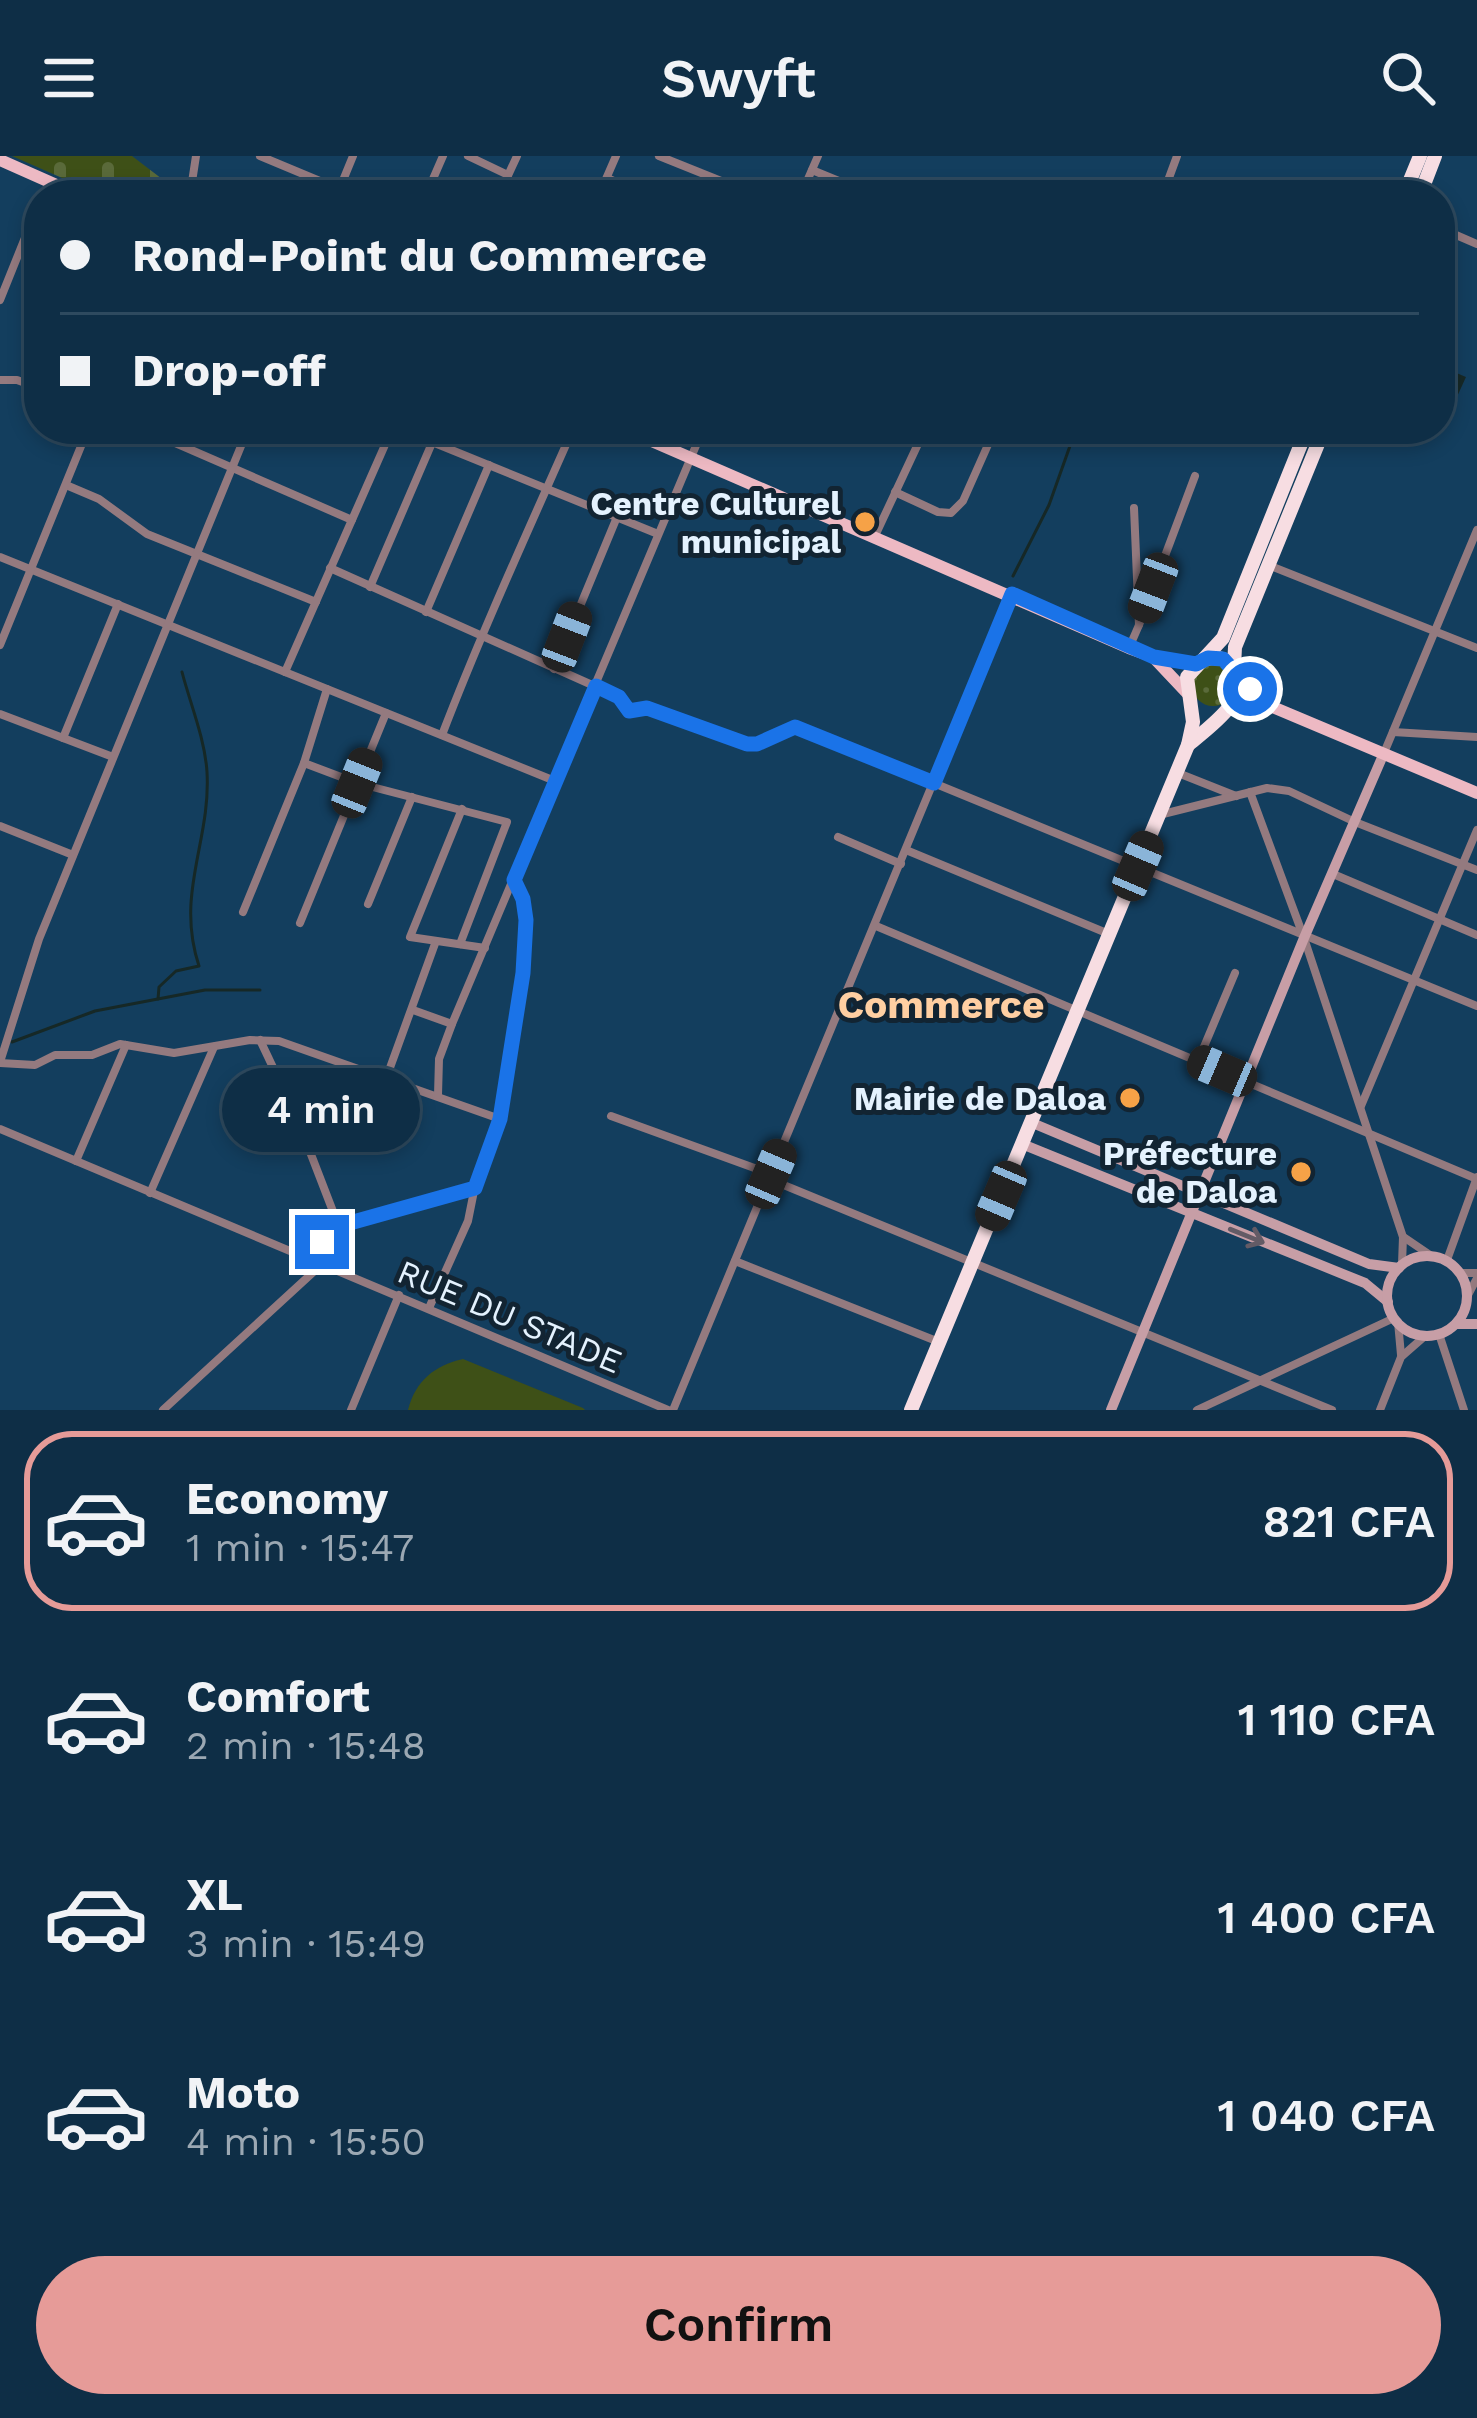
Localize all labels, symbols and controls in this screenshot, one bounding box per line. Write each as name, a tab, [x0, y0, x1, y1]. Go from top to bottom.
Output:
icon: menu	[36, 45, 102, 111]
icon: search	[1375, 45, 1441, 111]
text: Swyft	[661, 47, 816, 110]
text: Rond-Point du Commerce	[132, 229, 707, 282]
text: Drop-off	[132, 344, 326, 397]
place label: Centre Culturel municipal	[590, 484, 841, 561]
marker: Centre Culturel municipal	[852, 509, 878, 535]
car	[1123, 548, 1183, 628]
car	[537, 597, 597, 677]
route start	[1223, 662, 1277, 716]
car	[327, 743, 387, 823]
car	[1107, 826, 1169, 906]
district label: Commerce	[837, 982, 1045, 1027]
car	[1182, 1040, 1262, 1102]
callout: 4 min	[223, 1068, 421, 1152]
place label: Mairie de Daloa	[854, 1079, 1106, 1118]
marker: Mairie de Daloa	[1117, 1085, 1143, 1111]
text: 4 min	[267, 1087, 375, 1132]
car	[740, 1134, 802, 1214]
place label: Préfecture de Daloa	[1103, 1134, 1277, 1211]
car	[970, 1156, 1032, 1236]
marker: Préfecture de Daloa	[1288, 1159, 1314, 1185]
route end	[295, 1215, 349, 1269]
one-way arrow	[1227, 1227, 1264, 1248]
street label: RUE DU STADE	[392, 1252, 628, 1381]
icon: car	[42, 1467, 150, 1575]
text: Economy	[186, 1472, 388, 1525]
text: 821 CFA	[1262, 1495, 1435, 1548]
text: 1 min · 15:47	[186, 1525, 414, 1570]
icon: car	[42, 1665, 150, 1773]
text: Comfort	[186, 1670, 370, 1723]
text: 1 110 CFA	[1238, 1693, 1435, 1746]
text: 2 min · 15:48	[186, 1723, 426, 1768]
icon: car	[42, 1863, 150, 1971]
text: XL	[186, 1868, 243, 1921]
text: 1 400 CFA	[1218, 1891, 1435, 1944]
text: 3 min · 15:49	[186, 1921, 426, 1966]
icon: car	[42, 2061, 150, 2169]
text: Moto	[186, 2066, 300, 2119]
text: 1 040 CFA	[1218, 2089, 1435, 2142]
text: 4 min · 15:50	[186, 2119, 426, 2164]
button: Confirm	[36, 2256, 1441, 2394]

